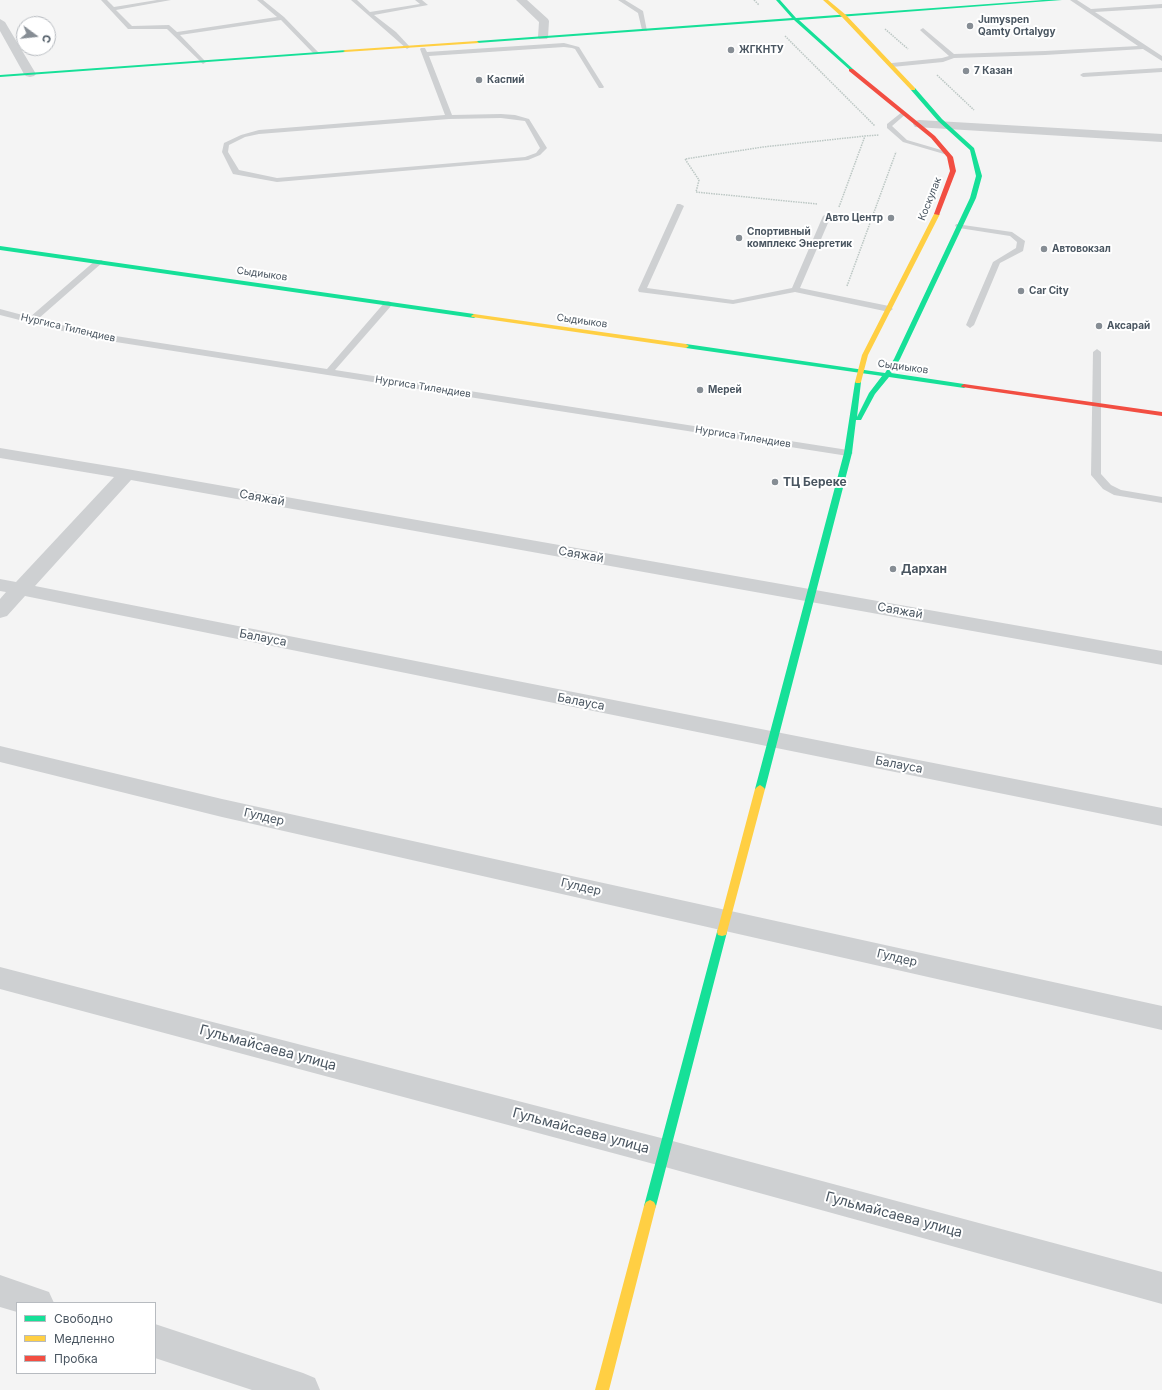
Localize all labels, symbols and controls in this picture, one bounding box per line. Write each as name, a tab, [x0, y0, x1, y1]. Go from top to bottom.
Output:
place label: Jumyspen Qamty Ortalygy	[978, 14, 1055, 38]
north arrow	[16, 16, 56, 56]
marker: Jumyspen Qamty Ortalygy	[965, 21, 975, 31]
text: С	[39, 33, 54, 45]
place label: ЖГКНТУ	[739, 44, 784, 56]
marker: ЖГКНТУ	[726, 45, 736, 55]
place label: 7 Казан	[974, 65, 1012, 77]
marker: 7 Казан	[961, 66, 971, 76]
place label: Каспий	[487, 74, 524, 86]
marker: Каспий	[474, 75, 484, 85]
street label: Коскулак	[916, 176, 944, 222]
place label: Авто Центр	[825, 212, 883, 224]
marker: Авто Центр	[886, 213, 896, 223]
place label: Спортивный комплекс Энергетик	[747, 226, 852, 250]
marker: Спортивный комплекс Энергетик	[734, 233, 744, 243]
place label: Автовокзал	[1052, 243, 1111, 255]
marker: Автовокзал	[1039, 244, 1049, 254]
street label: Сыдиыков	[236, 265, 288, 283]
place label: Car City	[1029, 285, 1069, 297]
marker: Car City	[1016, 286, 1026, 296]
street label: Нургиса Тилендиев	[19, 311, 117, 345]
street label: Сыдиыков	[556, 312, 608, 330]
place label: Аксарай	[1107, 320, 1150, 332]
marker: Аксарай	[1094, 321, 1104, 331]
street label: Сыдиыков	[877, 358, 929, 376]
street label: Нургиса Тилендиев	[374, 373, 472, 401]
place label: Мерей	[708, 384, 742, 396]
marker: Мерей	[695, 385, 705, 395]
street label: Нургиса Тилендиев	[694, 423, 792, 451]
place label: ТЦ Береке	[783, 475, 847, 489]
marker: ТЦ Береке	[770, 477, 780, 487]
street label: Саяжай	[238, 487, 286, 509]
street label: Саяжай	[557, 544, 605, 566]
place label: Дархан	[901, 562, 947, 576]
marker: Дархан	[888, 564, 898, 574]
street label: Саяжай	[876, 600, 924, 622]
street label: Балауса	[238, 626, 288, 650]
street label: Балауса	[556, 690, 606, 714]
street label: Балауса	[874, 753, 924, 777]
street label: Гулдер	[242, 805, 286, 829]
street label: Гулдер	[559, 875, 603, 899]
street label: Гулдер	[875, 946, 919, 970]
street label: Гульмайсаева улица	[198, 1022, 338, 1074]
street label: Гульмайсаева улица	[511, 1105, 651, 1157]
street label: Гульмайсаева улица	[824, 1189, 964, 1241]
legend	[16, 1302, 156, 1374]
text: Свободно	[54, 1311, 113, 1326]
text: Медленно	[54, 1331, 115, 1346]
text: Пробка	[54, 1351, 98, 1366]

